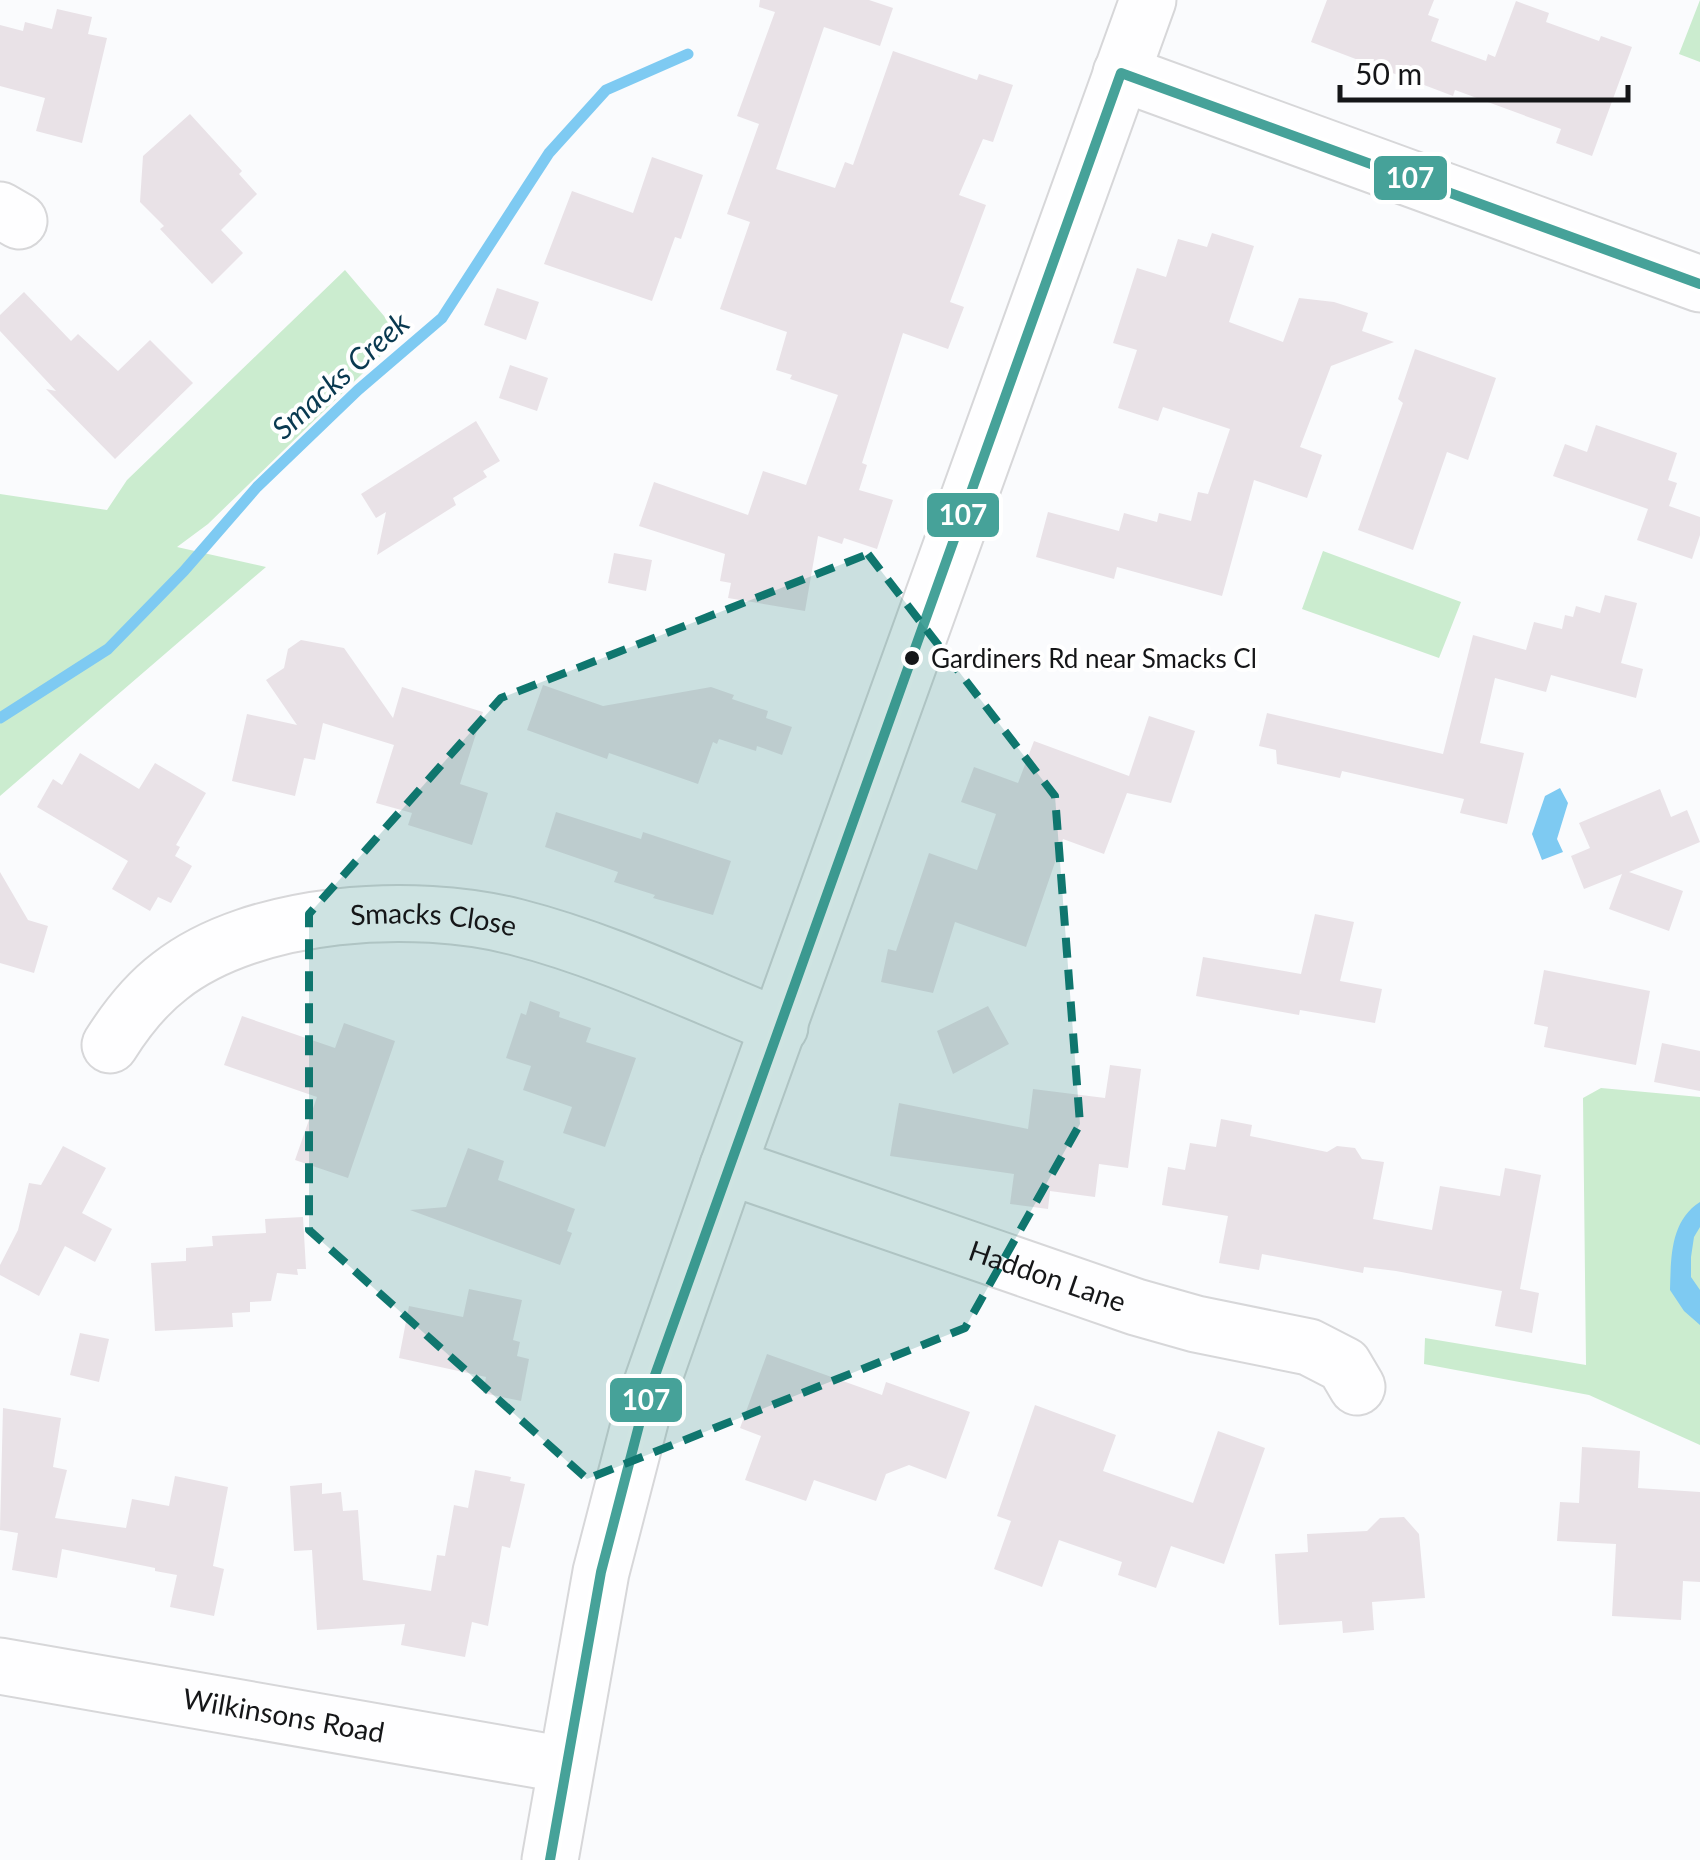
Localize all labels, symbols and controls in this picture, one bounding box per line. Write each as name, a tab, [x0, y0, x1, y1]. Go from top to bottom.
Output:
scale bar	[1340, 40, 1628, 102]
text: 50 m	[1355, 55, 1422, 91]
line badge: 107	[1372, 154, 1449, 202]
text: 107	[1386, 160, 1434, 194]
water label: Smacks Creek	[264, 303, 416, 445]
line badge: 107	[925, 491, 1001, 539]
text: 107	[939, 497, 987, 531]
place label: Gardiners Rd near Smacks Cl	[931, 642, 1257, 674]
marker: Gardiners Rd near Smacks Cl	[902, 648, 922, 668]
street label: Smacks Close	[349, 895, 520, 943]
street label: Haddon Lane	[965, 1233, 1131, 1318]
line badge: 107	[608, 1376, 684, 1424]
text: 107	[622, 1382, 670, 1416]
street label: Wilkinsons Road	[181, 1680, 387, 1749]

